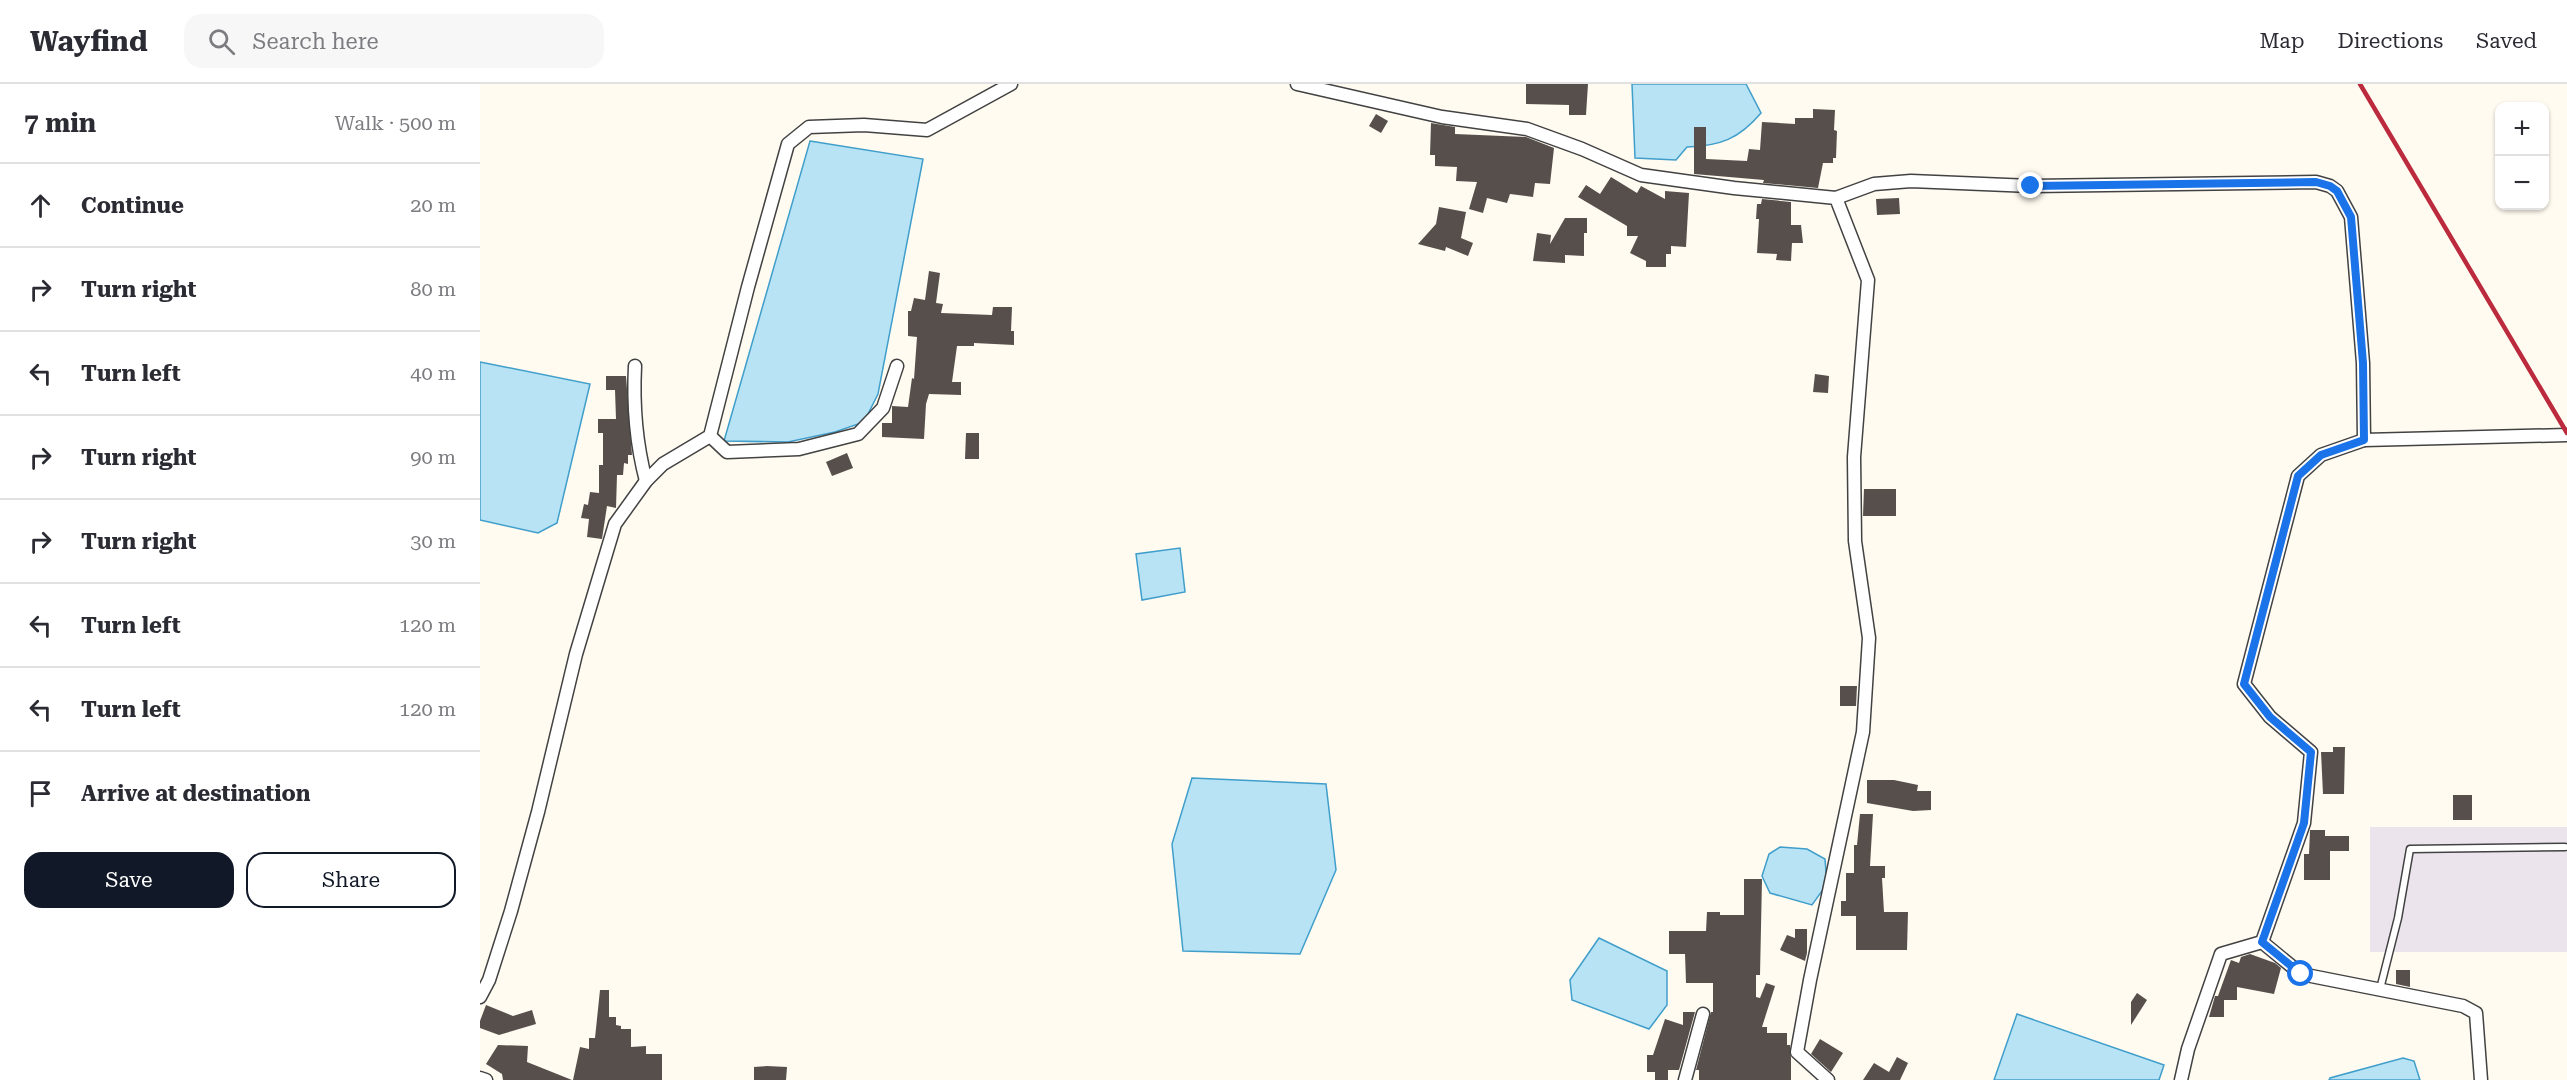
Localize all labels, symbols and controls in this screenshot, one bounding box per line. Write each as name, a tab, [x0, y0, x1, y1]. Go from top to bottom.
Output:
search box	[184, 14, 604, 68]
text: Wayfind	[30, 25, 148, 58]
icon: search	[205, 25, 238, 58]
text: Search here	[253, 29, 379, 54]
text: Map	[2260, 29, 2304, 53]
text: Directions	[2337, 29, 2443, 53]
text: Saved	[2476, 29, 2537, 53]
map controls	[2495, 102, 2549, 210]
button: +	[2495, 102, 2549, 156]
text: 7 min	[24, 108, 96, 138]
text: Walk · 500 m	[335, 111, 456, 135]
button: −	[2495, 156, 2549, 210]
route end	[2017, 172, 2043, 198]
icon: ahead	[24, 189, 57, 222]
text: Continue	[81, 193, 184, 218]
text: 20 m	[410, 193, 456, 217]
icon: right	[24, 273, 57, 306]
text: Turn right	[81, 277, 196, 302]
text: 80 m	[410, 277, 456, 301]
icon: left	[24, 357, 57, 390]
text: Turn left	[81, 361, 181, 386]
text: 40 m	[410, 361, 456, 385]
icon: right	[24, 441, 57, 474]
text: Turn right	[81, 445, 196, 470]
text: 90 m	[410, 445, 456, 469]
icon: right	[24, 525, 57, 558]
text: Turn right	[81, 529, 196, 554]
text: 30 m	[410, 529, 456, 553]
icon: left	[24, 609, 57, 642]
text: Turn left	[81, 613, 181, 638]
text: 120 m	[399, 613, 456, 637]
icon: left	[24, 693, 57, 726]
text: Turn left	[81, 697, 181, 722]
text: 120 m	[399, 697, 456, 721]
icon: arrive	[24, 777, 57, 810]
text: Arrive at destination	[81, 781, 310, 806]
button: Save	[24, 852, 234, 908]
button: Share	[246, 852, 456, 908]
route start	[2287, 960, 2313, 986]

